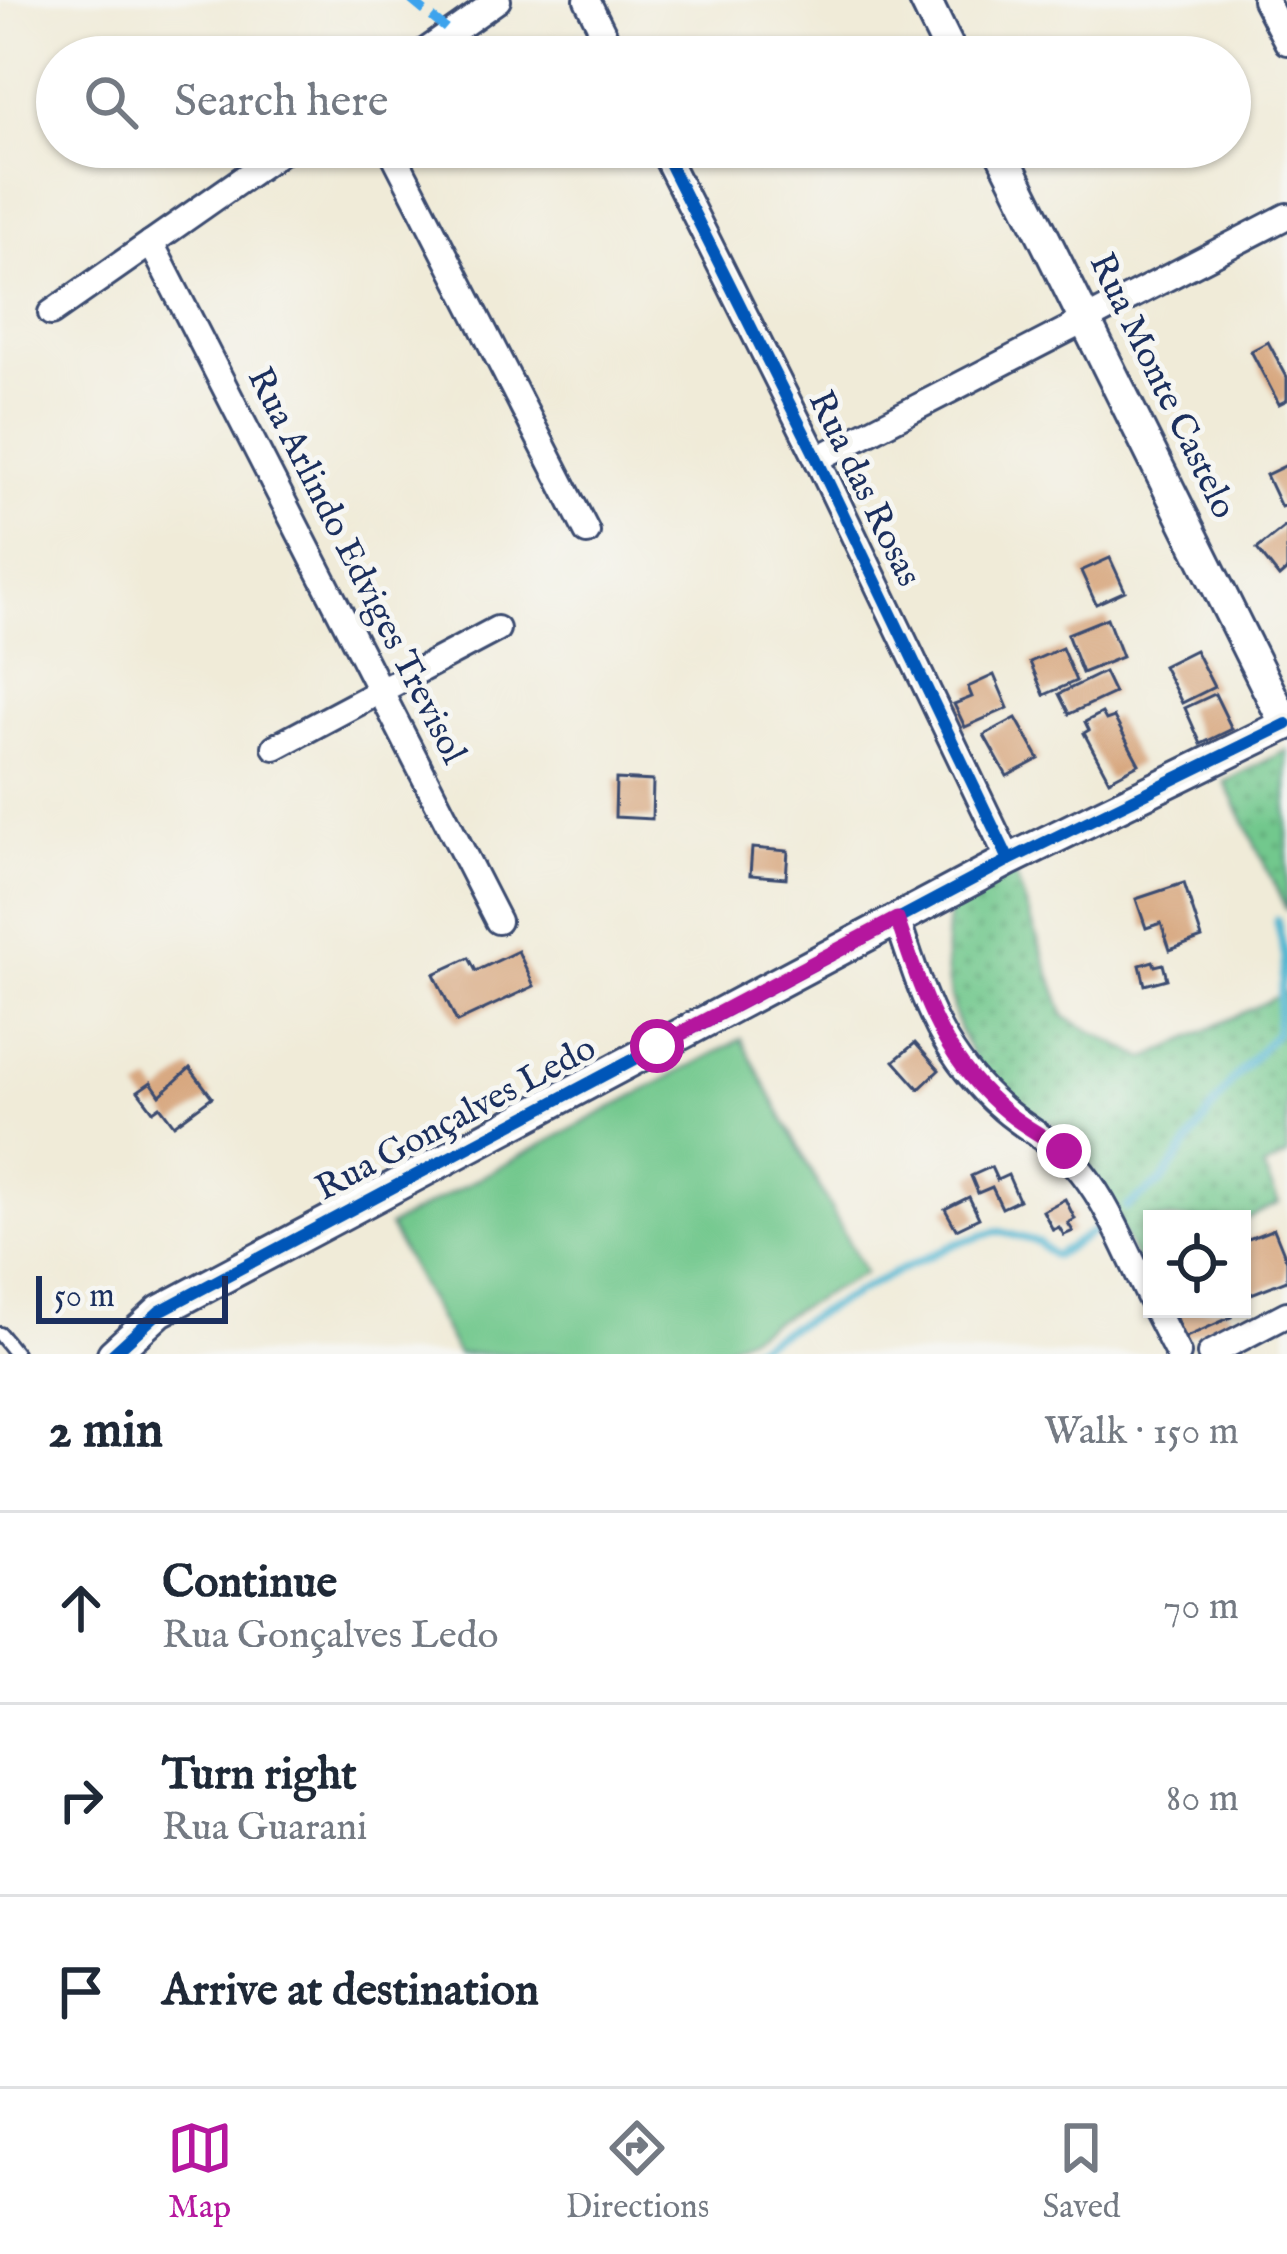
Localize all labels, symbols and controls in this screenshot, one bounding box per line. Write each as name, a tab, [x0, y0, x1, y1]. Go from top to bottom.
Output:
search box	[36, 36, 1251, 168]
icon: search	[78, 69, 144, 135]
text: Search here	[174, 74, 388, 131]
street label: Rua Monte Castelo	[1078, 246, 1246, 526]
street label: Rua Arlindo Edviges Trevisol	[236, 360, 476, 772]
street label: Rua das Rosas	[797, 384, 931, 594]
route start	[630, 1019, 684, 1073]
street label: Rua Gonçalves Ledo	[308, 1026, 604, 1212]
route end	[1037, 1124, 1091, 1178]
map controls	[1143, 1210, 1251, 1318]
button: locate	[1143, 1210, 1251, 1318]
scale bar	[36, 1270, 228, 1323]
text: 50 m	[54, 1276, 115, 1318]
text: 2 min	[48, 1400, 163, 1465]
text: Walk · 150 m	[1044, 1408, 1239, 1457]
text: Continue	[162, 1555, 337, 1612]
icon: ahead	[48, 1575, 114, 1641]
text: 70 m	[1163, 1583, 1239, 1632]
text: Rua Gonçalves Ledo	[162, 1612, 499, 1661]
text: Turn right	[162, 1747, 357, 1804]
icon: right	[48, 1767, 114, 1833]
text: 80 m	[1166, 1775, 1239, 1824]
text: Rua Guarani	[162, 1804, 368, 1853]
icon: arrive	[48, 1959, 114, 2025]
text: Arrive at destination	[162, 1963, 539, 2020]
tab: Map	[167, 2115, 233, 2229]
tab: Directions	[566, 2115, 709, 2229]
tab: Saved	[1042, 2115, 1120, 2229]

